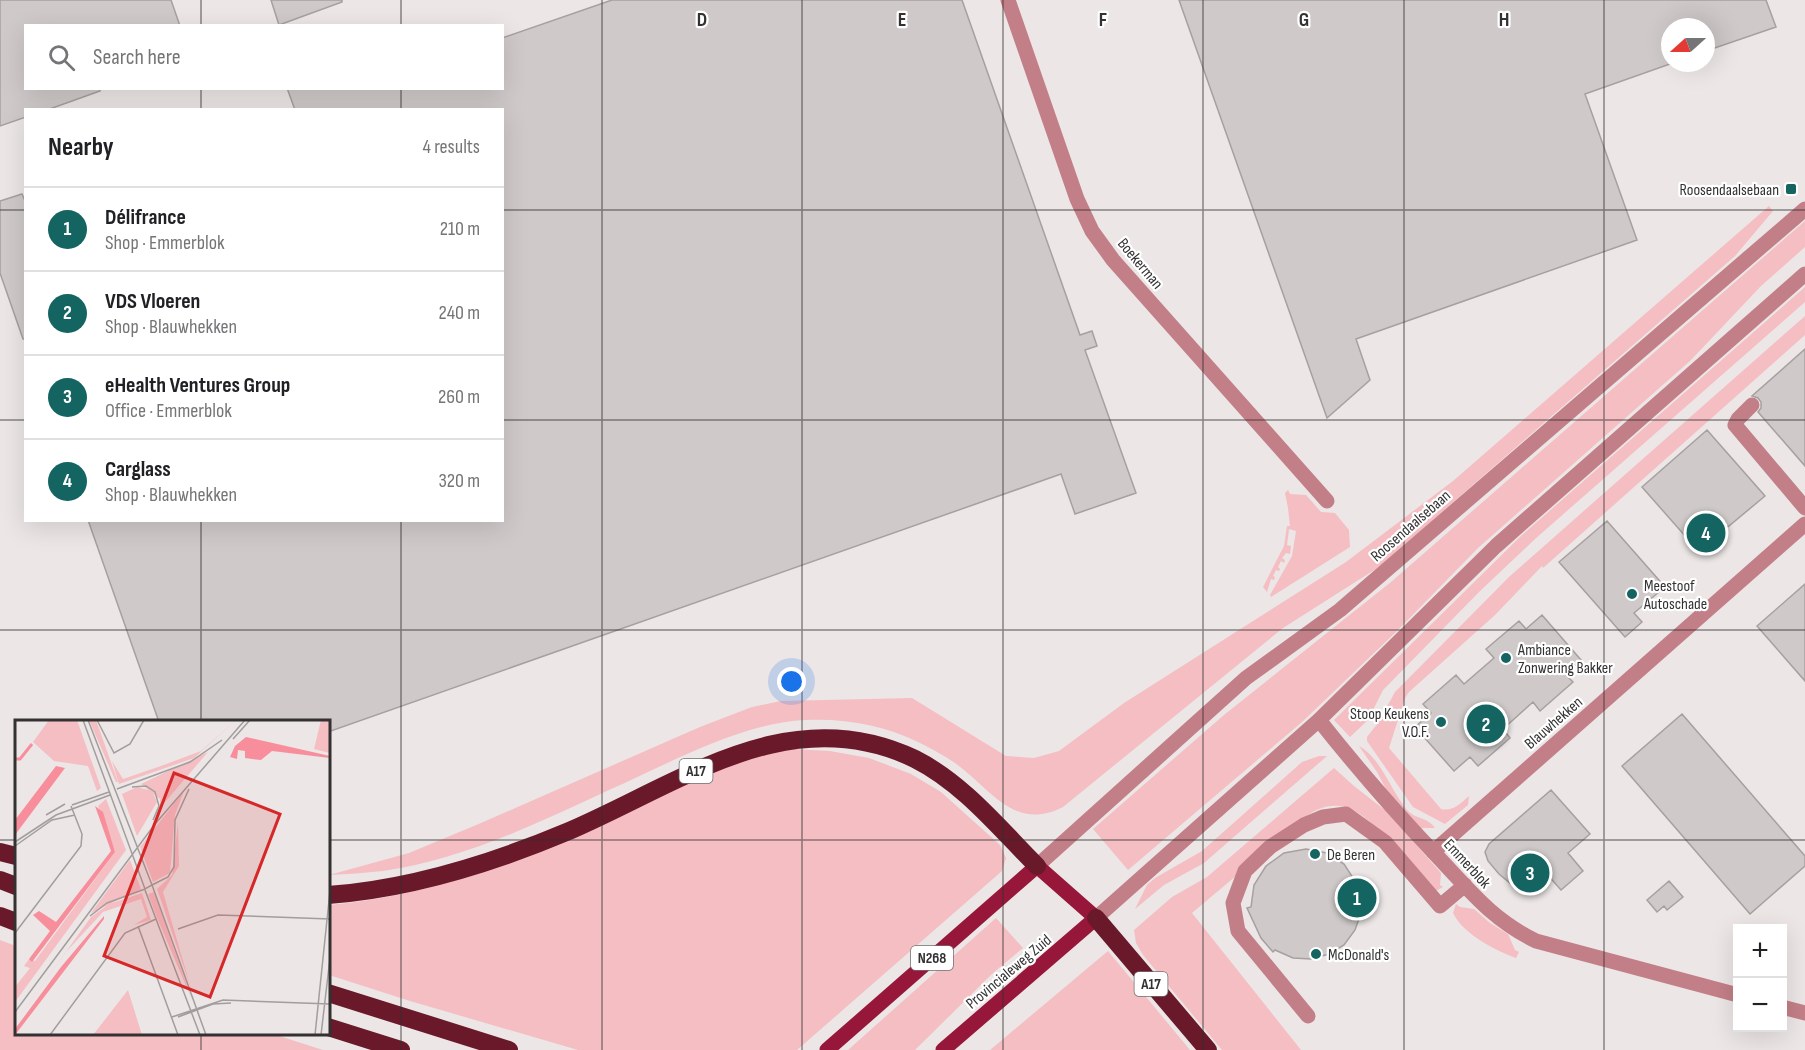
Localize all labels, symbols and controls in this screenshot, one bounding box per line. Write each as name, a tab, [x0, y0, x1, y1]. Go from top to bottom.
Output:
text: D	[697, 8, 707, 32]
text: E	[898, 8, 906, 32]
text: F	[1099, 8, 1107, 32]
text: G	[1299, 8, 1309, 32]
text: H	[1499, 8, 1509, 32]
north arrow	[1661, 18, 1715, 72]
search box	[24, 24, 504, 90]
icon: search	[45, 41, 78, 74]
text: Search here	[93, 44, 180, 71]
text: Nearby	[48, 132, 114, 163]
text: 4 results	[423, 135, 480, 159]
place label: Roosendaalsebaan	[1680, 181, 1779, 200]
marker: Roosendaalsebaan	[1784, 182, 1798, 196]
text: Délifrance	[105, 204, 186, 231]
text: 1	[64, 217, 71, 241]
text: 210 m	[440, 217, 480, 241]
text: Shop · Emmerblok	[105, 231, 225, 255]
street label: Boekerman	[1113, 235, 1167, 293]
text: VDS Vloeren	[105, 288, 200, 315]
text: 2	[63, 301, 72, 325]
text: 240 m	[439, 301, 480, 325]
text: Shop · Blauwhekken	[105, 315, 237, 339]
text: eHealth Ventures Group	[105, 372, 290, 399]
text: 3	[63, 385, 72, 409]
text: 260 m	[438, 385, 480, 409]
text: Office · Emmerblok	[105, 399, 232, 423]
text: Carglass	[105, 456, 171, 483]
text: 4	[63, 469, 72, 493]
text: 320 m	[438, 469, 480, 493]
text: Shop · Blauwhekken	[105, 483, 237, 507]
street label: Roosendaalsebaan	[1367, 486, 1455, 566]
pin: 4	[1686, 510, 1726, 556]
place label: Meestoof Autoschade	[1643, 577, 1707, 614]
marker: Meestoof Autoschade	[1625, 587, 1639, 601]
place label: Ambiance Zonwering Bakker	[1517, 641, 1613, 678]
marker: Ambiance Zonwering Bakker	[1499, 651, 1513, 665]
your location	[777, 667, 806, 696]
street label: Blauwhekken	[1521, 693, 1587, 753]
pin: 2	[1466, 702, 1506, 746]
place label: Stoop Keukens V.O.F.	[1350, 705, 1429, 742]
marker: Stoop Keukens V.O.F.	[1434, 715, 1448, 729]
inset map	[15, 720, 330, 1035]
road number: A17	[680, 759, 712, 783]
street label: Emmerblok	[1439, 835, 1494, 893]
place label: De Beren	[1327, 846, 1375, 865]
marker: De Beren	[1308, 847, 1322, 861]
pin: 3	[1510, 850, 1550, 896]
pin: 1	[1338, 876, 1376, 920]
map controls	[1733, 924, 1787, 1032]
button: +	[1733, 924, 1787, 978]
street label: Provincialeweg Zuid	[962, 931, 1056, 1013]
road number: N268	[911, 946, 953, 970]
place label: McDonald's	[1328, 946, 1390, 965]
marker: McDonald's	[1309, 947, 1323, 961]
road number: A17	[1134, 972, 1168, 996]
button: −	[1733, 978, 1787, 1032]

